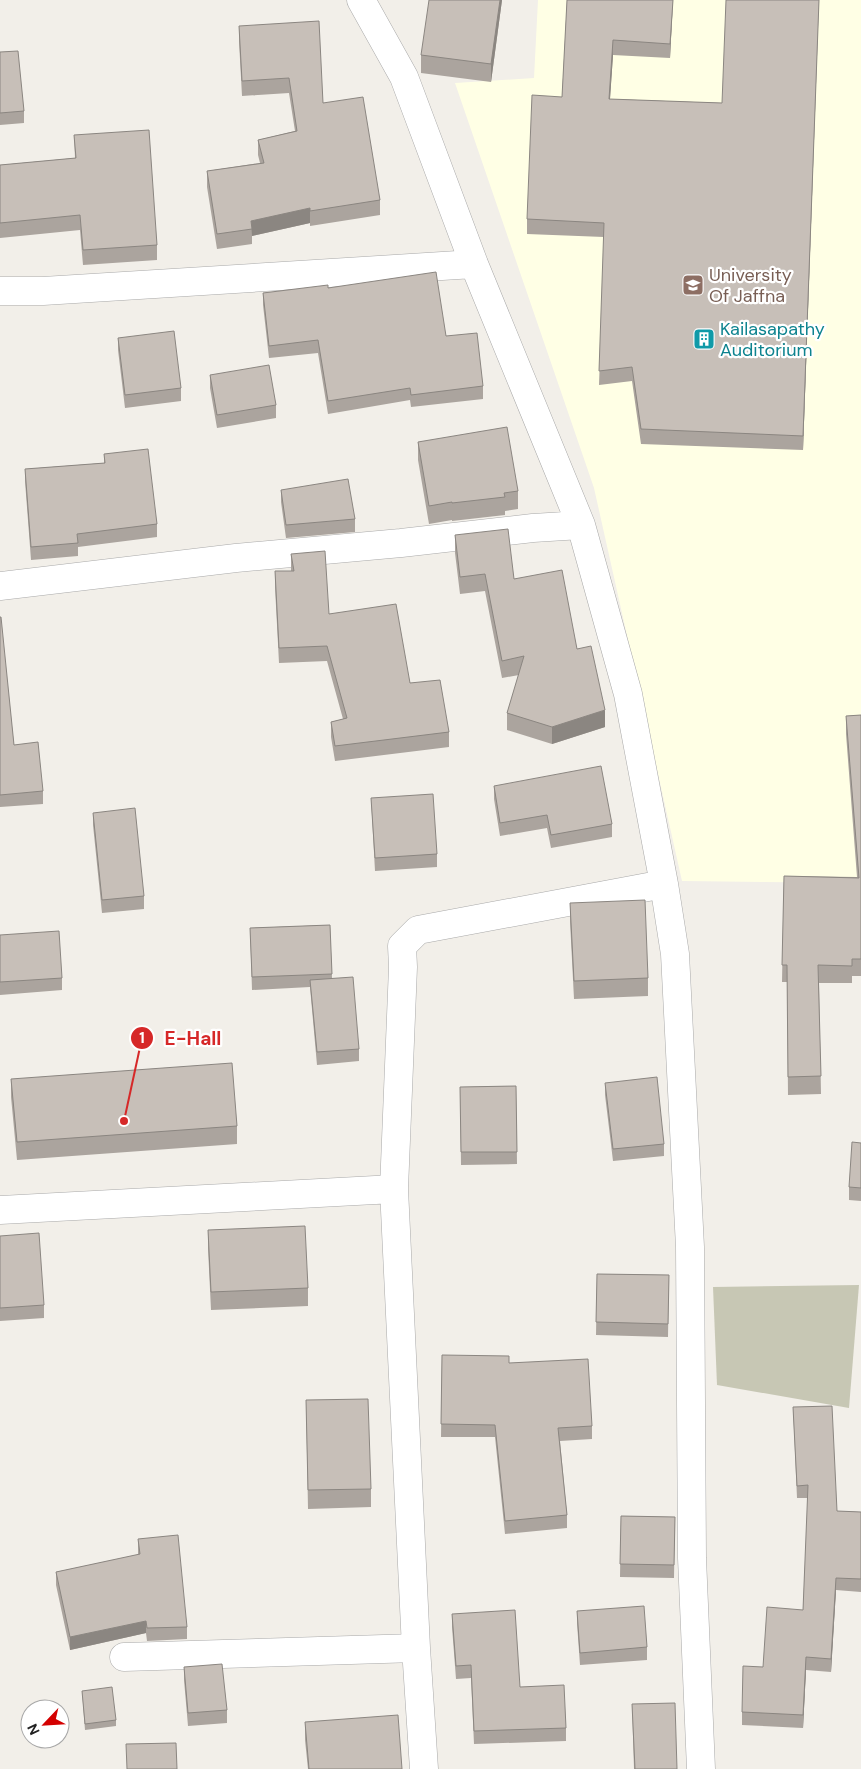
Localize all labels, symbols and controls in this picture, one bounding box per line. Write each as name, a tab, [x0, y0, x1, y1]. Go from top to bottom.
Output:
place label: University Of Jaffna	[709, 263, 792, 308]
school or university icon: University Of Jaffna	[681, 273, 705, 297]
place label: Kailasapathy Auditorium	[720, 317, 825, 362]
building icon: Kailasapathy Auditorium	[692, 327, 716, 351]
callout: E-Hall	[130, 1021, 232, 1055]
text: E-Hall	[165, 1026, 221, 1051]
text: 1	[139, 1028, 145, 1048]
north arrow	[20, 1699, 70, 1749]
text: N	[23, 1721, 44, 1738]

